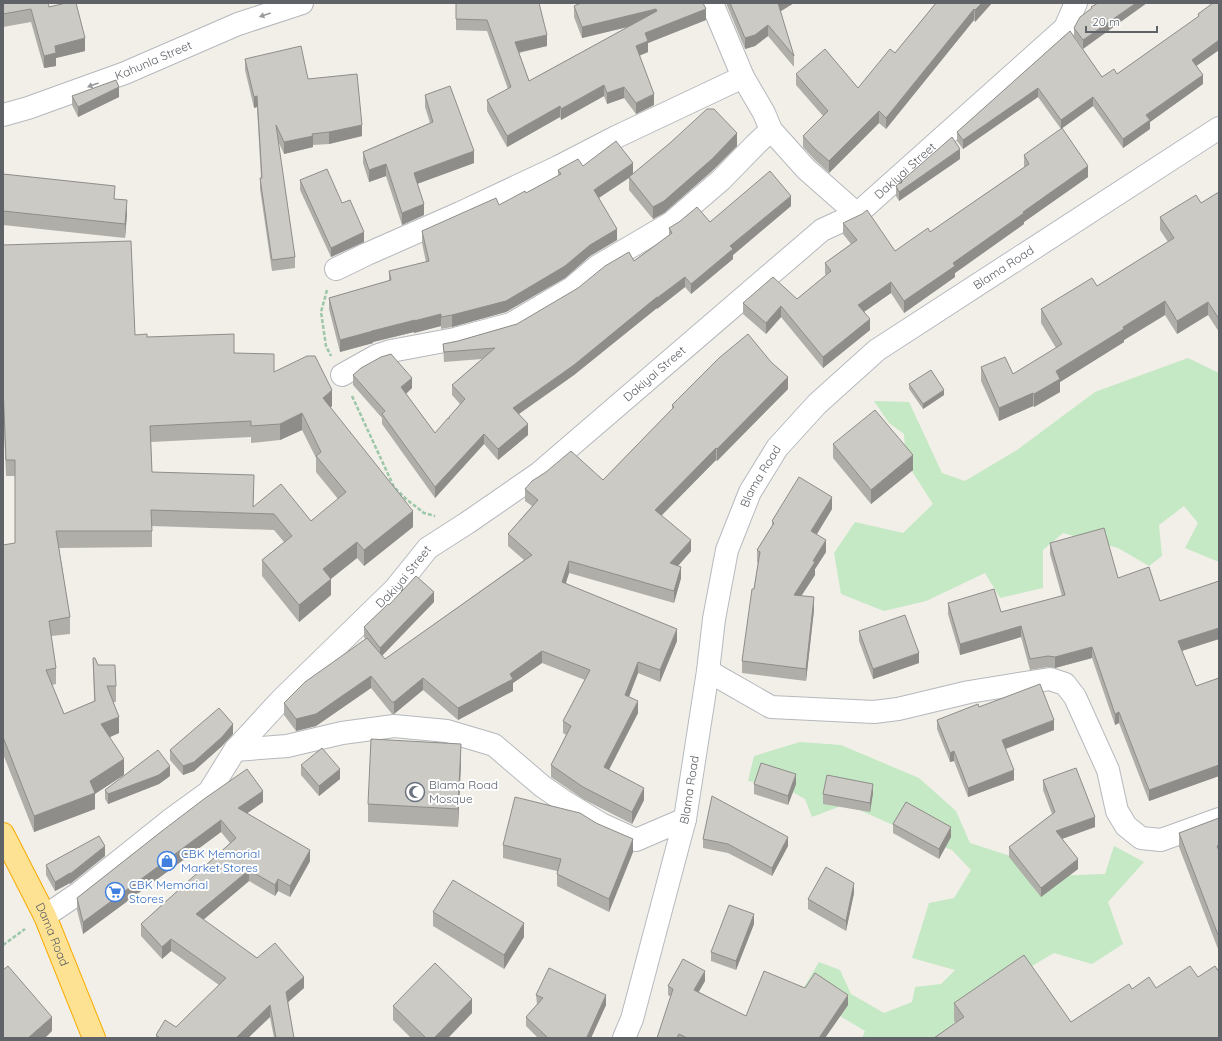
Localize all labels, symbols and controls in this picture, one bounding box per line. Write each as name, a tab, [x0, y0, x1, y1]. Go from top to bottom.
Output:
scale bar	[1086, 8, 1157, 34]
one-way arrow	[259, 12, 271, 18]
text: 20 m	[1092, 14, 1120, 29]
street label: Kahunla Street	[113, 37, 194, 83]
one-way arrow	[87, 82, 99, 88]
street label: Dakiyai Street	[871, 139, 939, 202]
street label: Blama Road	[970, 242, 1036, 293]
street label: Dakiyai Street	[620, 343, 689, 405]
street label: Blama Road	[737, 442, 784, 509]
street label: Dakiyai Street	[372, 542, 434, 611]
street label: Blama Road	[676, 754, 702, 826]
place label: Blama Road Mosque	[429, 777, 498, 806]
mosque icon: Blama Road Mosque	[404, 781, 426, 803]
place label: CBK Memorial Market Stores	[181, 846, 260, 875]
shop icon: CBK Memorial Market Stores	[156, 850, 178, 872]
place label: CBK Memorial Stores	[129, 877, 208, 906]
supermarket icon: CBK Memorial Stores	[104, 881, 126, 903]
street label: Dama Road	[33, 900, 72, 968]

